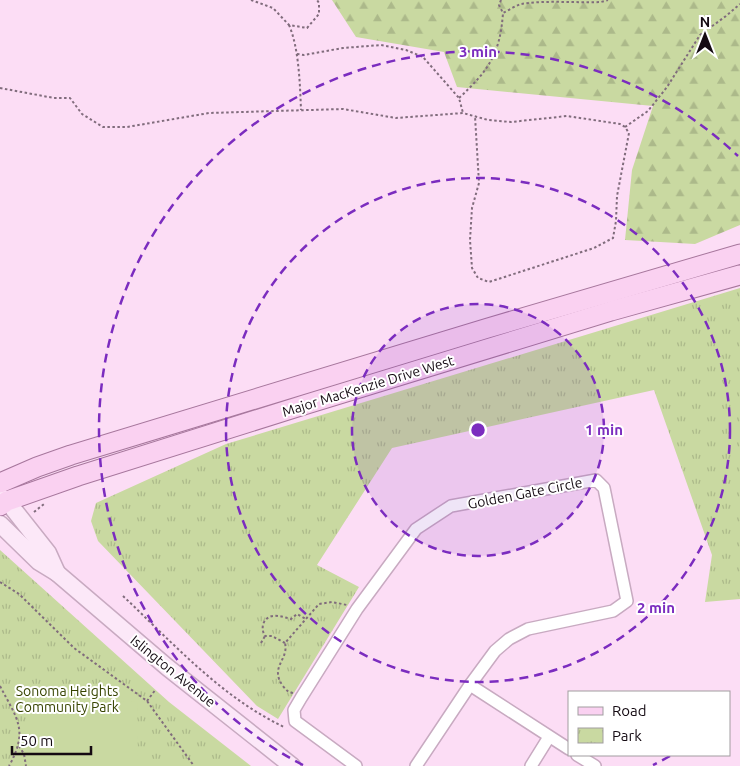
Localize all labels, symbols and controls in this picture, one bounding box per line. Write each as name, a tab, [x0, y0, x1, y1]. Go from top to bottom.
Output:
north arrow	[680, 10, 730, 60]
text: N	[700, 14, 710, 30]
text: 3 min	[459, 43, 497, 60]
street label: Major MacKenzie Drive West	[280, 352, 456, 420]
centre of rings	[469, 421, 487, 439]
text: 1 min	[585, 421, 623, 438]
street label: Golden Gate Circle	[466, 474, 584, 512]
text: 2 min	[637, 599, 675, 616]
street label: Islington Avenue	[127, 632, 219, 710]
park label: Sonoma Heights Community Park	[15, 683, 119, 715]
legend	[568, 691, 730, 756]
text: Road	[612, 702, 647, 719]
scale bar	[12, 724, 91, 756]
text: Park	[612, 727, 642, 744]
text: 50 m	[20, 732, 53, 749]

